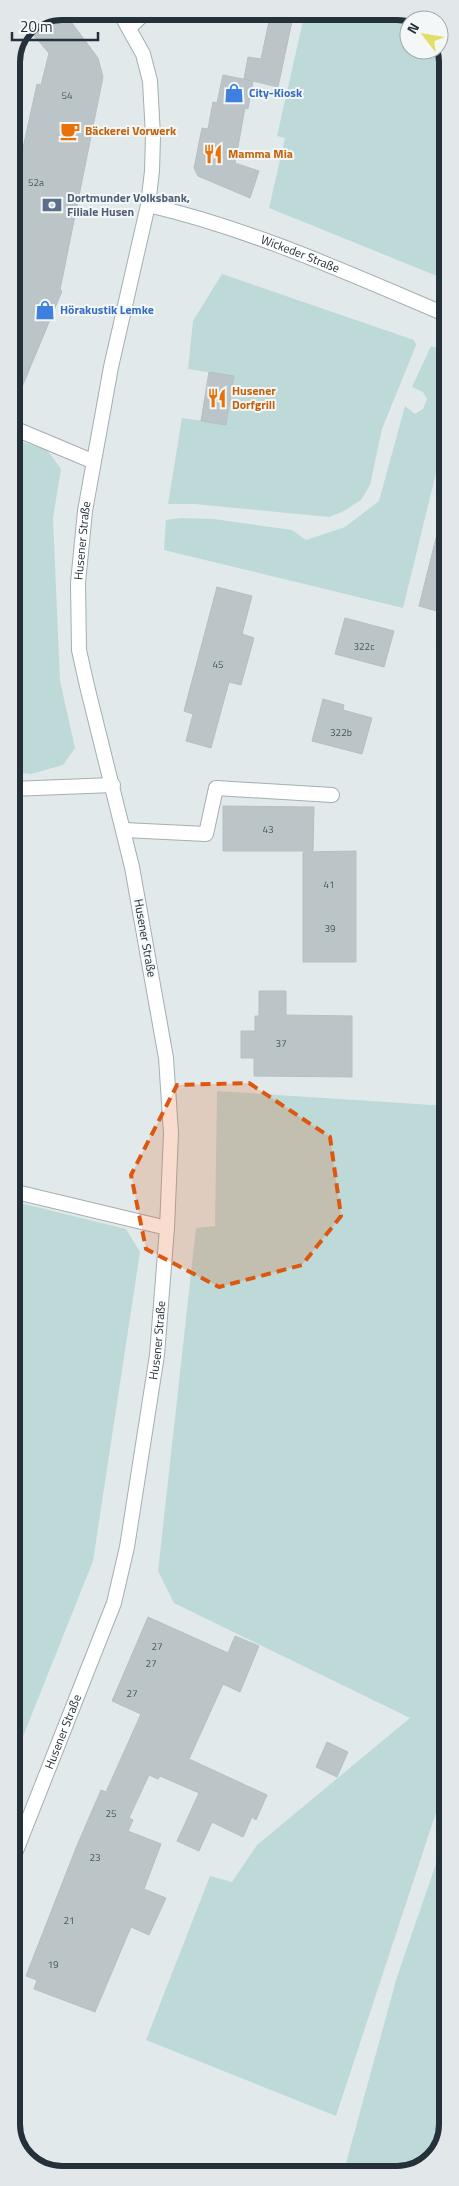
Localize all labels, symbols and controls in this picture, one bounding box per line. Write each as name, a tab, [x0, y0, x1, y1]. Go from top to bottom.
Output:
scale bar	[12, 10, 99, 42]
north arrow	[399, 10, 449, 60]
text: 20 m	[20, 15, 53, 38]
text: N	[401, 18, 424, 38]
shop icon: City-Kiosk	[223, 82, 245, 104]
place label: City-Kiosk	[249, 83, 303, 102]
house number: 54	[61, 88, 73, 103]
cafe icon: Bäckerei Vorwerk	[59, 120, 81, 142]
place label: Bäckerei Vorwerk	[85, 121, 177, 140]
restaurant icon: Mamma Mia	[202, 143, 224, 165]
place label: Mamma Mia	[228, 144, 293, 163]
house number: 52a	[28, 175, 44, 190]
place label: Dortmunder Volksbank, Filiale Husen	[67, 188, 190, 221]
bank icon: Dortmunder Volksbank, Filiale Husen	[41, 194, 63, 216]
street label: Wickeder Straße	[258, 230, 343, 278]
shop icon: Hörakustik Lemke	[34, 299, 56, 321]
place label: Hörakustik Lemke	[60, 300, 154, 319]
place label: Husener Dorfgrill	[232, 381, 276, 414]
restaurant icon: Husener Dorfgrill	[206, 387, 228, 409]
street label: Husener Straße	[68, 499, 96, 581]
house number: 322c	[353, 639, 375, 654]
house number: 45	[212, 657, 224, 672]
house number: 322b	[330, 725, 352, 740]
house number: 43	[262, 822, 274, 837]
house number: 41	[323, 877, 335, 892]
street label: Husener Straße	[129, 897, 162, 979]
house number: 39	[324, 921, 336, 936]
house number: 37	[275, 1036, 287, 1051]
street label: Husener Straße	[143, 1300, 170, 1381]
house number: 27	[151, 1639, 163, 1654]
house number: 27	[145, 1656, 157, 1671]
house number: 27	[126, 1686, 138, 1701]
street label: Husener Straße	[39, 1691, 86, 1772]
house number: 25	[105, 1806, 117, 1821]
house number: 23	[89, 1850, 101, 1865]
house number: 21	[63, 1913, 75, 1928]
house number: 19	[47, 1957, 59, 1972]

